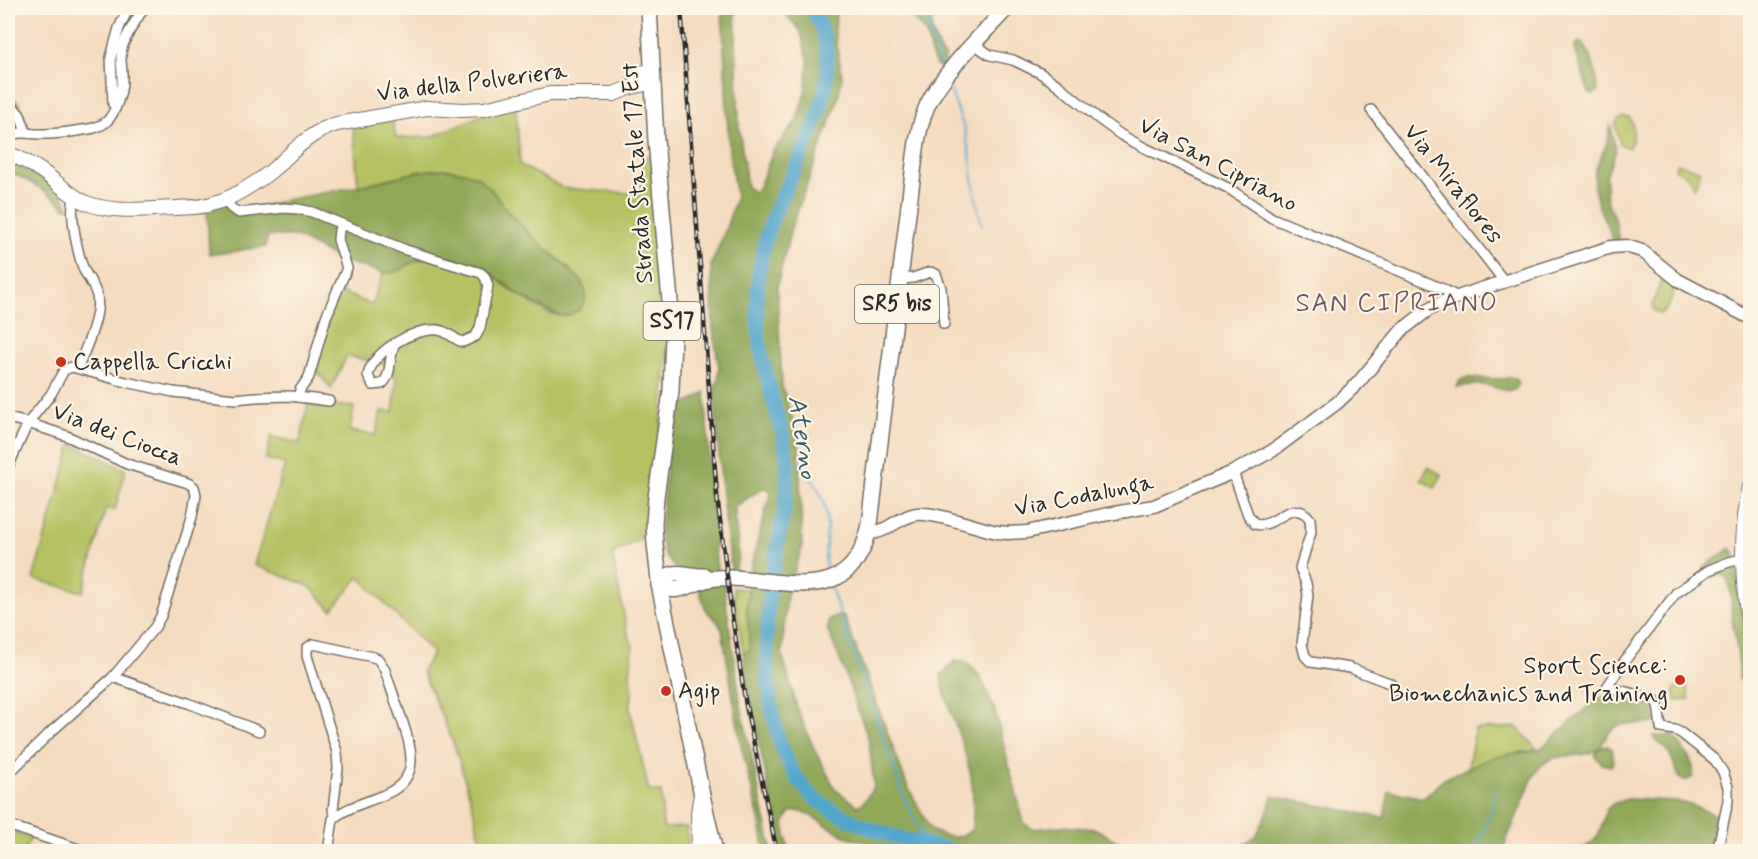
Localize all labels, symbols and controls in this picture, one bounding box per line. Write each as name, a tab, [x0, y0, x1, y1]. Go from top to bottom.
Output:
street label: Via della Polveriera	[375, 56, 570, 110]
street label: Strada Statale 17 Est	[615, 61, 661, 284]
street label: Via San Cipriano	[1133, 110, 1303, 220]
street label: Via Miraflores	[1396, 117, 1510, 251]
road number: SR5 bis	[855, 285, 939, 323]
district label: SAN CIPRIANO	[1296, 287, 1499, 321]
road number: SS17	[644, 302, 700, 340]
place label: Cappella Cricchi	[73, 347, 232, 378]
marker: Cappella Cricchi	[54, 355, 68, 369]
water label: Aterno	[779, 393, 825, 482]
street label: Via dei Ciocca	[48, 396, 186, 474]
street label: Via Codalunga	[1012, 467, 1157, 528]
place label: Sport Science: Biomechanics and Training	[1389, 651, 1668, 710]
marker: Sport Science: Biomechanics and Training	[1673, 673, 1687, 687]
place label: Agip	[678, 676, 720, 707]
marker: Agip	[659, 684, 673, 698]

